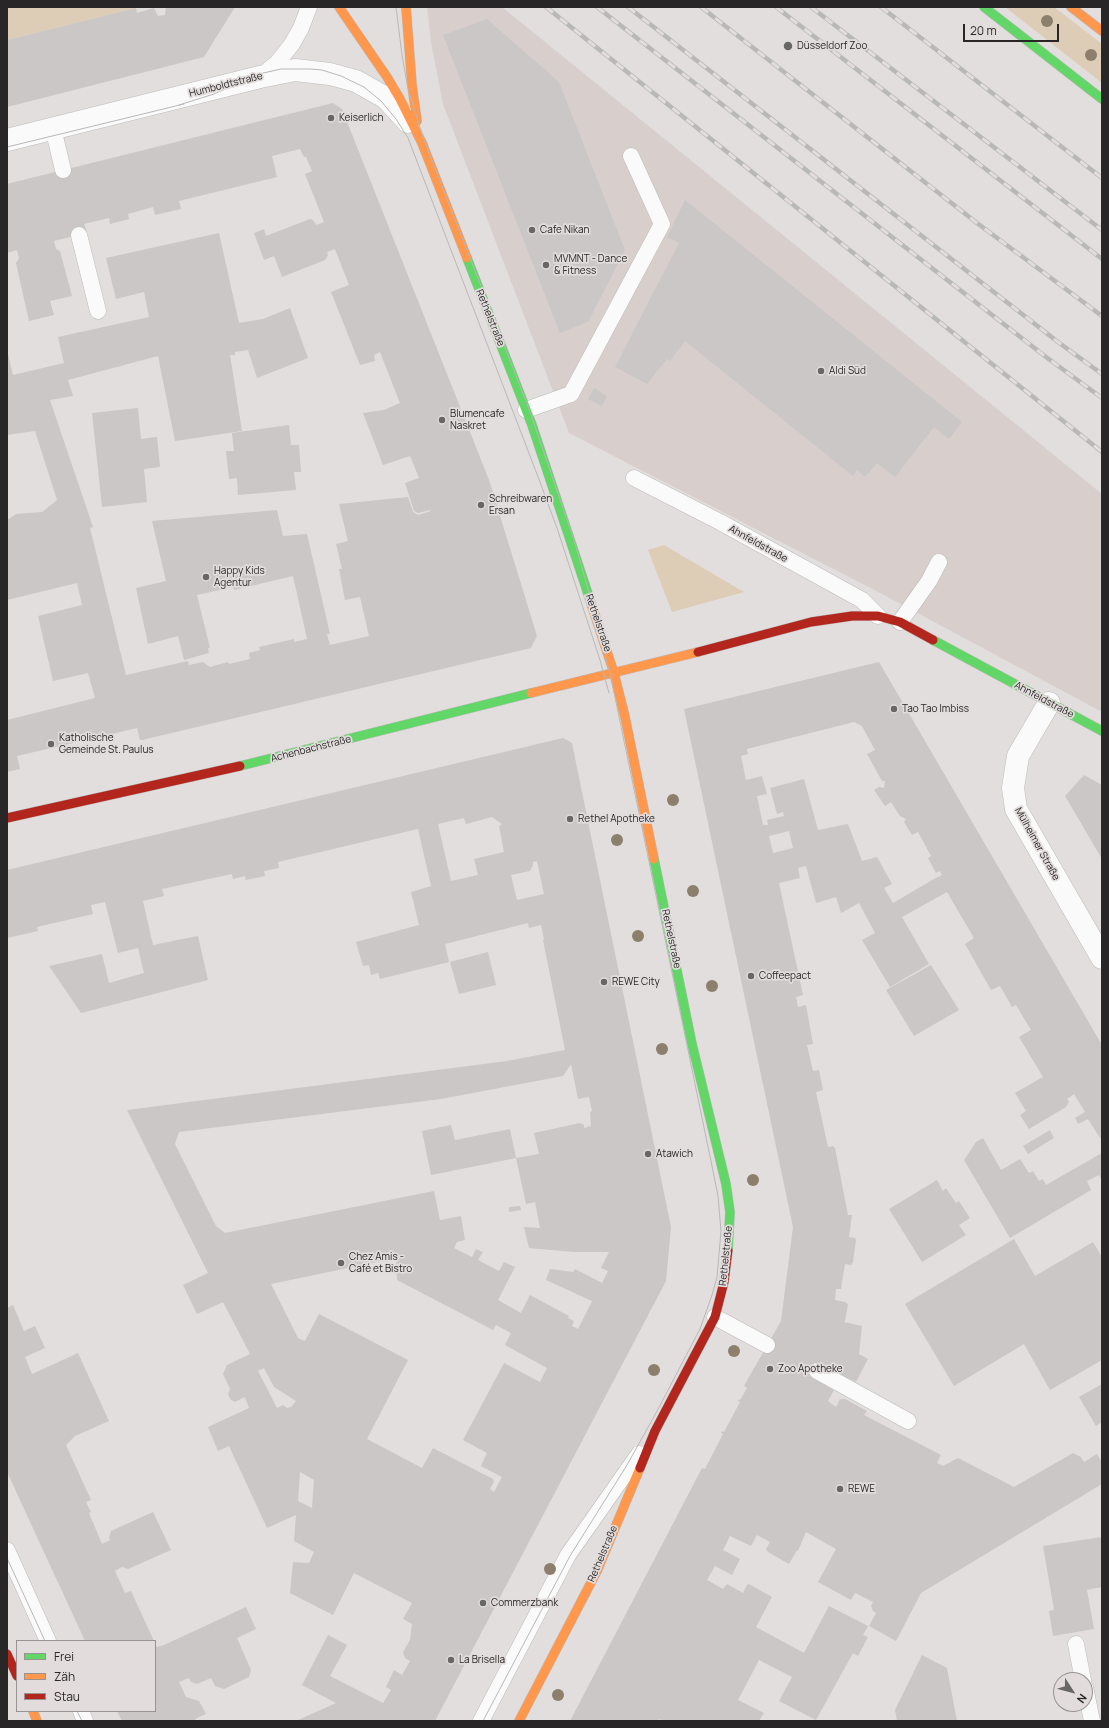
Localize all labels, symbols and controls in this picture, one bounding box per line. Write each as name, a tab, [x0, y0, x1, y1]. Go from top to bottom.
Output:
scale bar	[965, 16, 1061, 42]
text: 20 m	[970, 22, 997, 39]
marker: Düsseldorf Zoo	[782, 40, 794, 52]
place label: Düsseldorf Zoo	[797, 40, 867, 52]
street label: Humboldtstraße	[188, 70, 264, 100]
place label: Keiserlich	[339, 112, 384, 124]
marker: Keiserlich	[326, 113, 336, 123]
place label: Cafe Nikan	[540, 224, 590, 236]
marker: Cafe Nikan	[527, 225, 537, 235]
place label: MVMNT - Dance & Fitness	[554, 253, 627, 276]
marker: MVMNT - Dance & Fitness	[541, 260, 551, 270]
street label: Rethelstraße	[473, 288, 507, 348]
place label: Aldi Süd	[829, 365, 866, 377]
marker: Aldi Süd	[816, 366, 826, 376]
place label: Blumencafe Naskret	[450, 408, 505, 432]
marker: Blumencafe Naskret	[437, 415, 447, 425]
place label: Schreibwaren Ersan	[489, 493, 552, 516]
marker: Schreibwaren Ersan	[476, 500, 486, 510]
street label: Ahnfeldstraße	[726, 523, 790, 565]
place label: Happy Kids Agentur	[214, 565, 265, 588]
marker: Happy Kids Agentur	[201, 572, 211, 582]
street label: Rethelstraße	[583, 593, 613, 653]
street label: Ahnfeldstraße	[1012, 679, 1076, 721]
place label: Tao Tao Imbiss	[902, 703, 969, 715]
marker: Tao Tao Imbiss	[889, 704, 899, 714]
place label: Katholische Gemeinde St. Paulus	[59, 732, 154, 756]
street label: Achenbachstraße	[270, 733, 352, 765]
marker: Katholische Gemeinde St. Paulus	[46, 739, 56, 749]
street label: Mülheimer Straße	[1012, 805, 1062, 883]
place label: Rethel Apotheke	[578, 813, 655, 825]
marker: Rethel Apotheke	[565, 814, 575, 824]
street label: Rethelstraße	[659, 908, 683, 970]
place label: Coffeepact	[759, 970, 811, 982]
marker: Coffeepact	[746, 971, 756, 981]
place label: REWE City	[612, 976, 660, 988]
marker: REWE City	[599, 977, 609, 987]
place label: Atawich	[656, 1148, 693, 1160]
marker: Atawich	[643, 1149, 653, 1159]
street label: Rethelstraße	[717, 1225, 735, 1287]
place label: Chez Amis - Café et Bistro	[349, 1251, 412, 1274]
marker: Chez Amis - Café et Bistro	[336, 1258, 346, 1268]
place label: Zoo Apotheke	[778, 1363, 843, 1375]
marker: Zoo Apotheke	[765, 1364, 775, 1374]
place label: REWE	[848, 1483, 875, 1495]
marker: REWE	[835, 1484, 845, 1494]
street label: Rethelstraße	[586, 1524, 620, 1584]
place label: Commerzbank	[491, 1597, 558, 1609]
marker: Commerzbank	[478, 1598, 488, 1608]
legend	[16, 1640, 156, 1712]
text: Frei	[54, 1648, 74, 1665]
place label: La Brisella	[459, 1654, 505, 1666]
marker: La Brisella	[446, 1655, 456, 1665]
text: Zäh	[54, 1668, 75, 1685]
north arrow	[1053, 1672, 1093, 1712]
text: Stau	[54, 1688, 80, 1705]
text: N	[1074, 1691, 1091, 1706]

